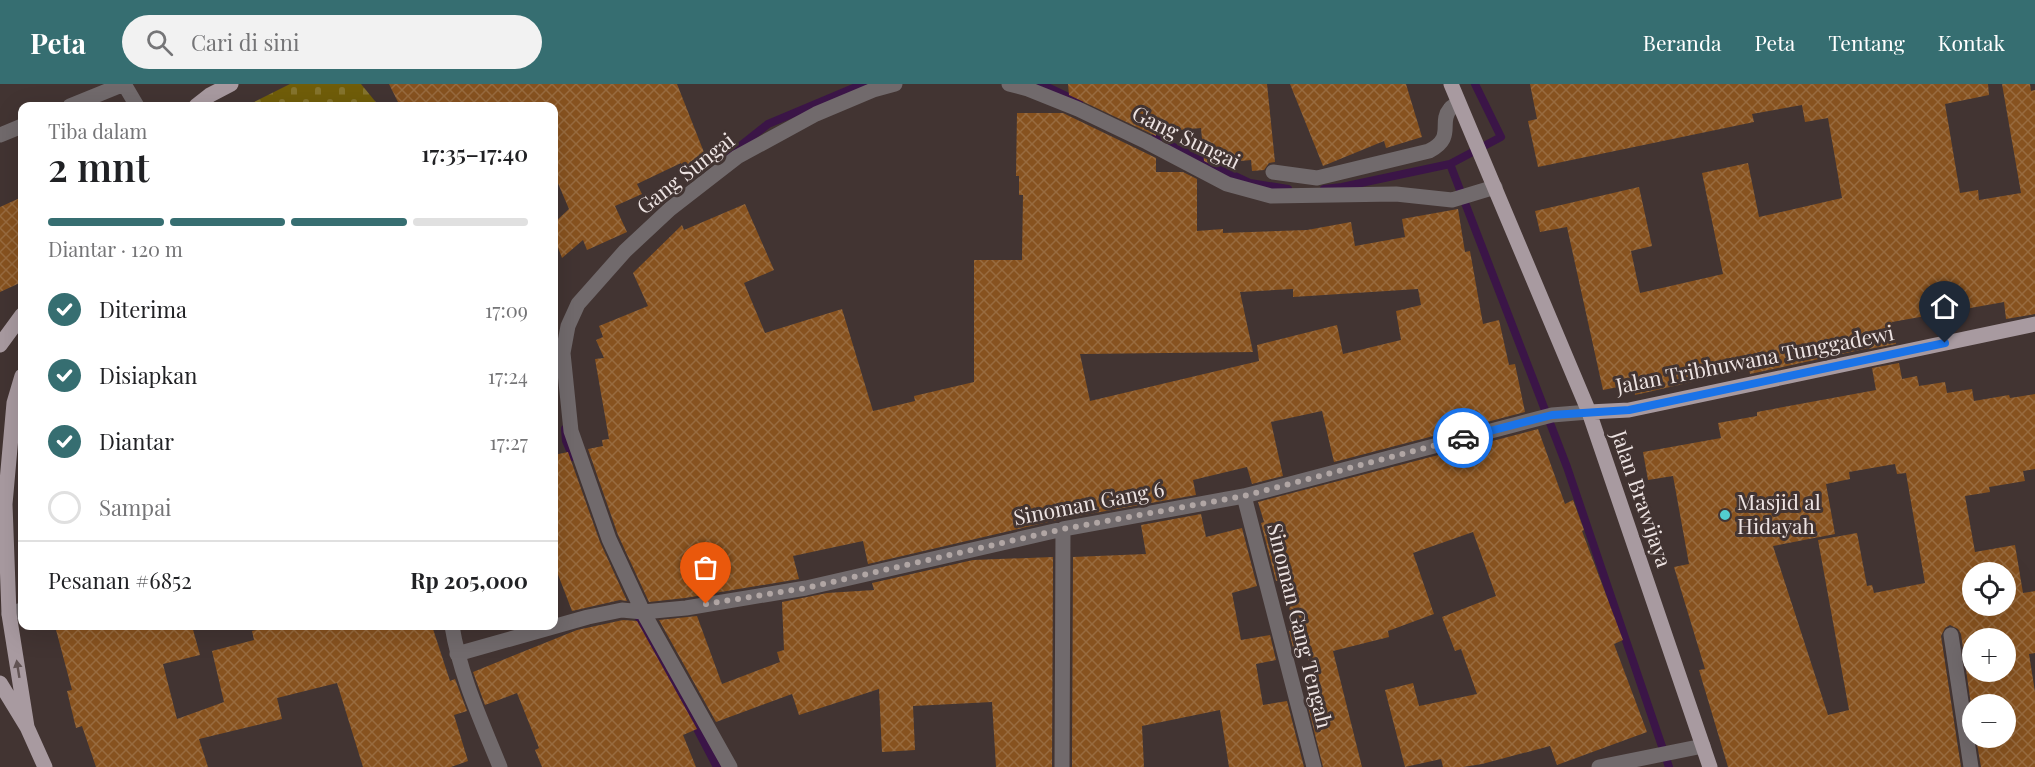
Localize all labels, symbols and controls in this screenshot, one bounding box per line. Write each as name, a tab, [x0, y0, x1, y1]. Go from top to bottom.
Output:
search box	[122, 15, 542, 69]
text: Peta	[30, 24, 86, 61]
icon: search	[143, 26, 176, 59]
text: Cari di sini	[191, 27, 299, 57]
text: Beranda	[1643, 28, 1722, 56]
text: Peta	[1755, 28, 1795, 56]
text: Tentang	[1828, 28, 1905, 56]
text: Kontak	[1938, 28, 2005, 56]
street label: Gang Sungai	[1128, 98, 1246, 174]
text: Tiba dalam	[48, 117, 147, 144]
street label: Gang Sungai	[630, 125, 740, 220]
text: 17:35–17:40	[421, 138, 528, 168]
text: 2 mnt	[48, 140, 149, 192]
text: Diantar · 120 m	[48, 235, 183, 262]
pin	[1919, 281, 1970, 343]
icon: home	[1928, 290, 1961, 323]
icon: check	[48, 293, 81, 326]
text: Diterima	[99, 294, 187, 324]
text: 17:09	[485, 296, 528, 323]
street label: Jalan Tribhuwana Tunggadewi	[1612, 317, 1896, 399]
icon: check	[48, 359, 81, 392]
text: Disiapkan	[99, 360, 197, 390]
text: 17:24	[488, 362, 528, 389]
courier	[1433, 408, 1493, 468]
icon: car	[1447, 422, 1480, 455]
icon: check	[48, 425, 81, 458]
street label: Jalan Brawijaya	[1606, 425, 1680, 571]
text: Diantar	[99, 426, 174, 456]
text: 17:27	[489, 428, 528, 455]
street label: Sinoman Gang 6	[1011, 474, 1167, 530]
place label: Masjid al Hidayah	[1737, 487, 1821, 539]
text: Sampai	[99, 492, 172, 522]
marker: Masjid al Hidayah	[1718, 508, 1732, 522]
street label: Sinoman Gang Tengah	[1262, 520, 1340, 732]
pin	[680, 542, 731, 604]
icon: bag	[689, 551, 722, 584]
map controls	[1962, 562, 2016, 748]
button: locate	[1962, 562, 2016, 616]
text: Pesanan #6852	[48, 565, 192, 595]
text: Rp 205,000	[410, 565, 528, 595]
button: +	[1962, 628, 2016, 682]
one-way arrow	[13, 659, 22, 678]
button: −	[1962, 694, 2016, 748]

